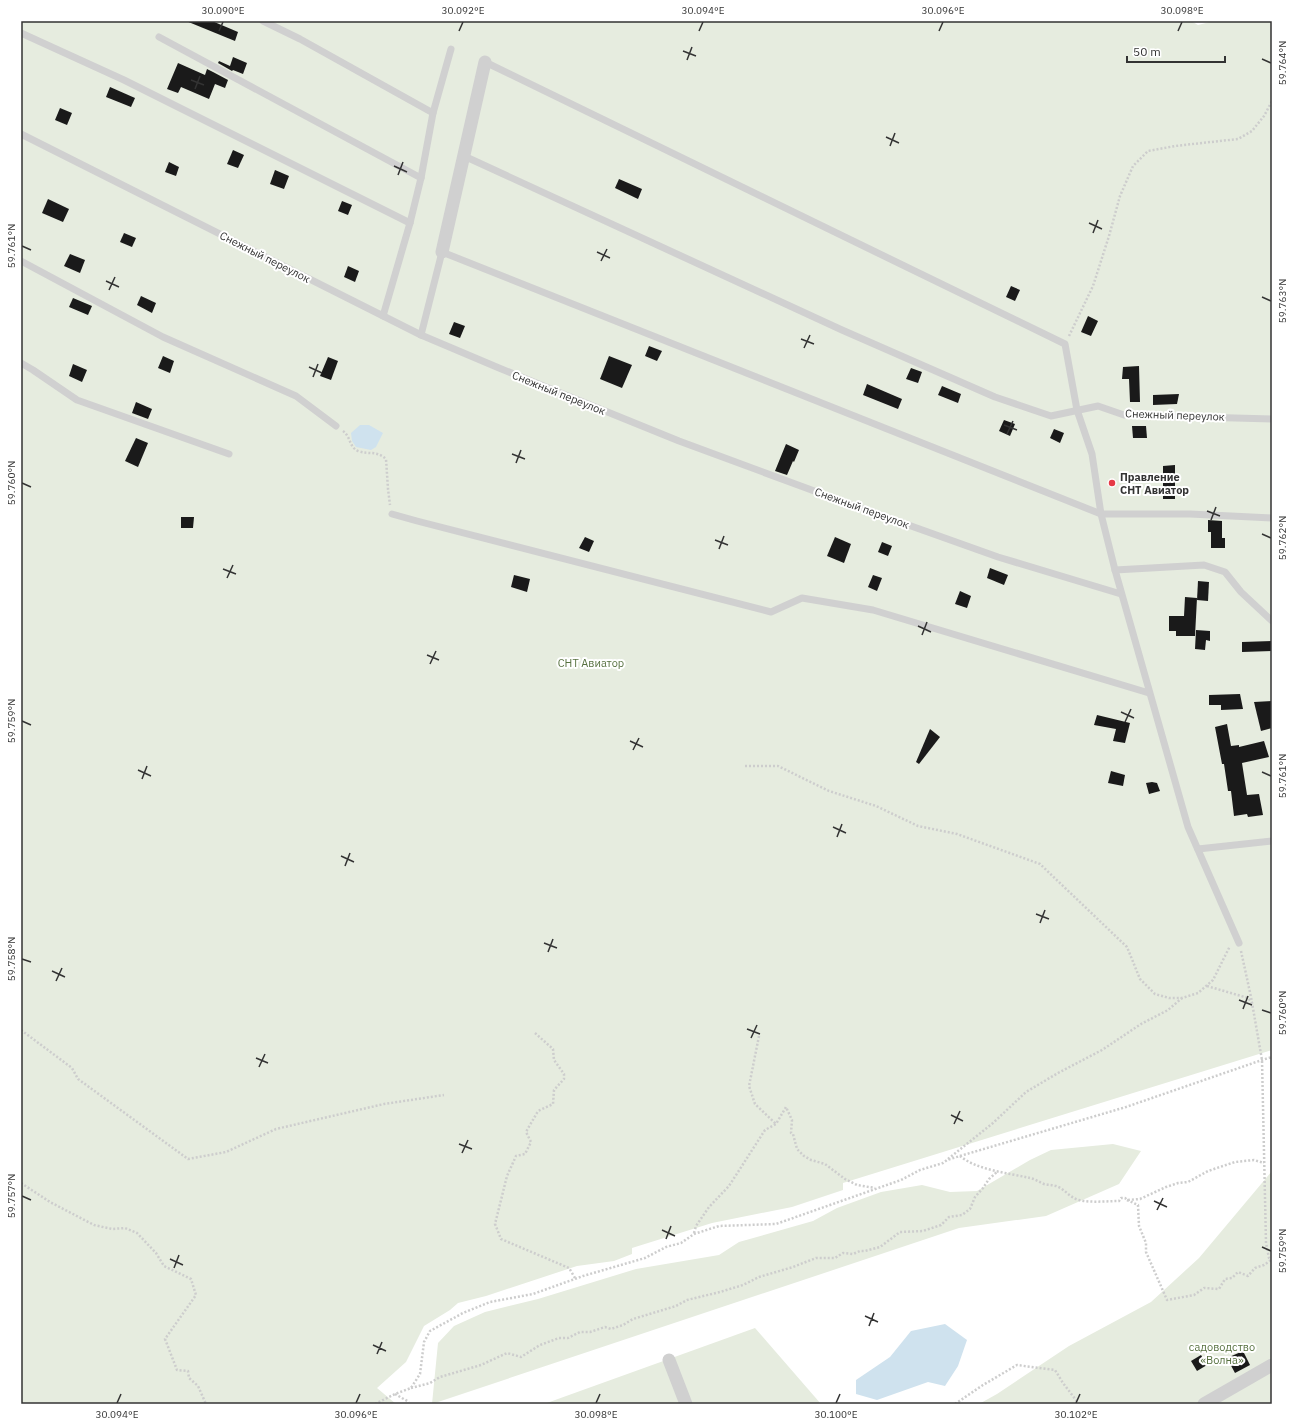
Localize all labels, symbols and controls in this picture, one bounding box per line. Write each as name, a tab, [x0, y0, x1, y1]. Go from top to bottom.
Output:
text: 30.090°E	[201, 4, 245, 17]
text: 30.092°E	[441, 4, 485, 17]
text: 30.094°E	[681, 4, 725, 17]
text: 30.096°E	[921, 4, 965, 17]
text: 30.098°E	[1160, 4, 1204, 17]
scale bar	[1127, 38, 1225, 64]
text: 59.764°N	[1276, 41, 1289, 85]
text: 50 m	[1133, 44, 1161, 59]
text: 59.761°N	[5, 224, 18, 268]
street label: Снежный переулок	[217, 228, 313, 286]
text: 59.763°N	[1276, 279, 1289, 323]
street label: Снежный переулок	[510, 368, 608, 418]
street label: Снежный переулок	[1125, 406, 1225, 424]
text: 59.760°N	[5, 461, 18, 505]
place label: Правление СНТ Авиатор	[1120, 470, 1189, 497]
marker: Правление СНТ Авиатор	[1107, 478, 1117, 488]
street label: Снежный переулок	[813, 484, 911, 532]
text: 59.762°N	[1276, 516, 1289, 560]
park label: СНТ Авиатор	[558, 656, 624, 670]
text: 59.759°N	[5, 699, 18, 743]
text: 59.761°N	[1276, 754, 1289, 798]
text: 59.758°N	[5, 937, 18, 981]
text: 59.760°N	[1276, 991, 1289, 1035]
text: 59.757°N	[5, 1174, 18, 1218]
text: 59.759°N	[1276, 1229, 1289, 1273]
park label: садоводство «Волна»	[1189, 1340, 1255, 1367]
text: 30.094°E	[95, 1408, 139, 1421]
text: 30.096°E	[334, 1408, 378, 1421]
text: 30.098°E	[574, 1408, 618, 1421]
text: 30.100°E	[814, 1408, 858, 1421]
text: 30.102°E	[1054, 1408, 1098, 1421]

